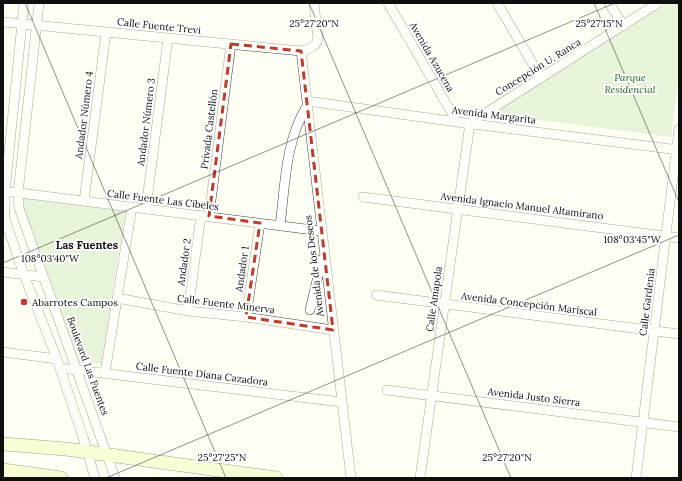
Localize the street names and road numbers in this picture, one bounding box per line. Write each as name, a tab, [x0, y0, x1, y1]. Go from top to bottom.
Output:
street label: Calle Fuente Trevi	[117, 15, 202, 37]
street label: Avenida Azucena	[406, 19, 457, 94]
street label: Concepción U. Ranca	[493, 35, 583, 99]
street label: Andador Número 4	[72, 70, 96, 161]
street label: Andador Número 3	[134, 77, 158, 168]
street label: Privada Castellón	[198, 88, 220, 170]
street label: Avenida Margarita	[450, 103, 537, 127]
street label: Calle Fuente Las Cibeles	[106, 187, 220, 213]
street label: Avenida Ignacio Manuel Altamirano	[439, 189, 604, 222]
street label: Avenida de los Deseos	[301, 214, 327, 319]
street label: Andador 2	[174, 238, 194, 287]
street label: Andador 1	[232, 245, 252, 294]
street label: Calle Amapola	[423, 266, 445, 332]
street label: Calle Gardenia	[636, 267, 658, 337]
street label: Avenida Concepción Mariscal	[459, 289, 598, 319]
street label: Calle Fuente Minerva	[176, 292, 276, 316]
street label: Boulevard Las Fuentes	[64, 315, 112, 418]
street label: Calle Fuente Diana Cazadora	[135, 359, 269, 389]
street label: Avenida Justo Sierra	[486, 385, 581, 409]

